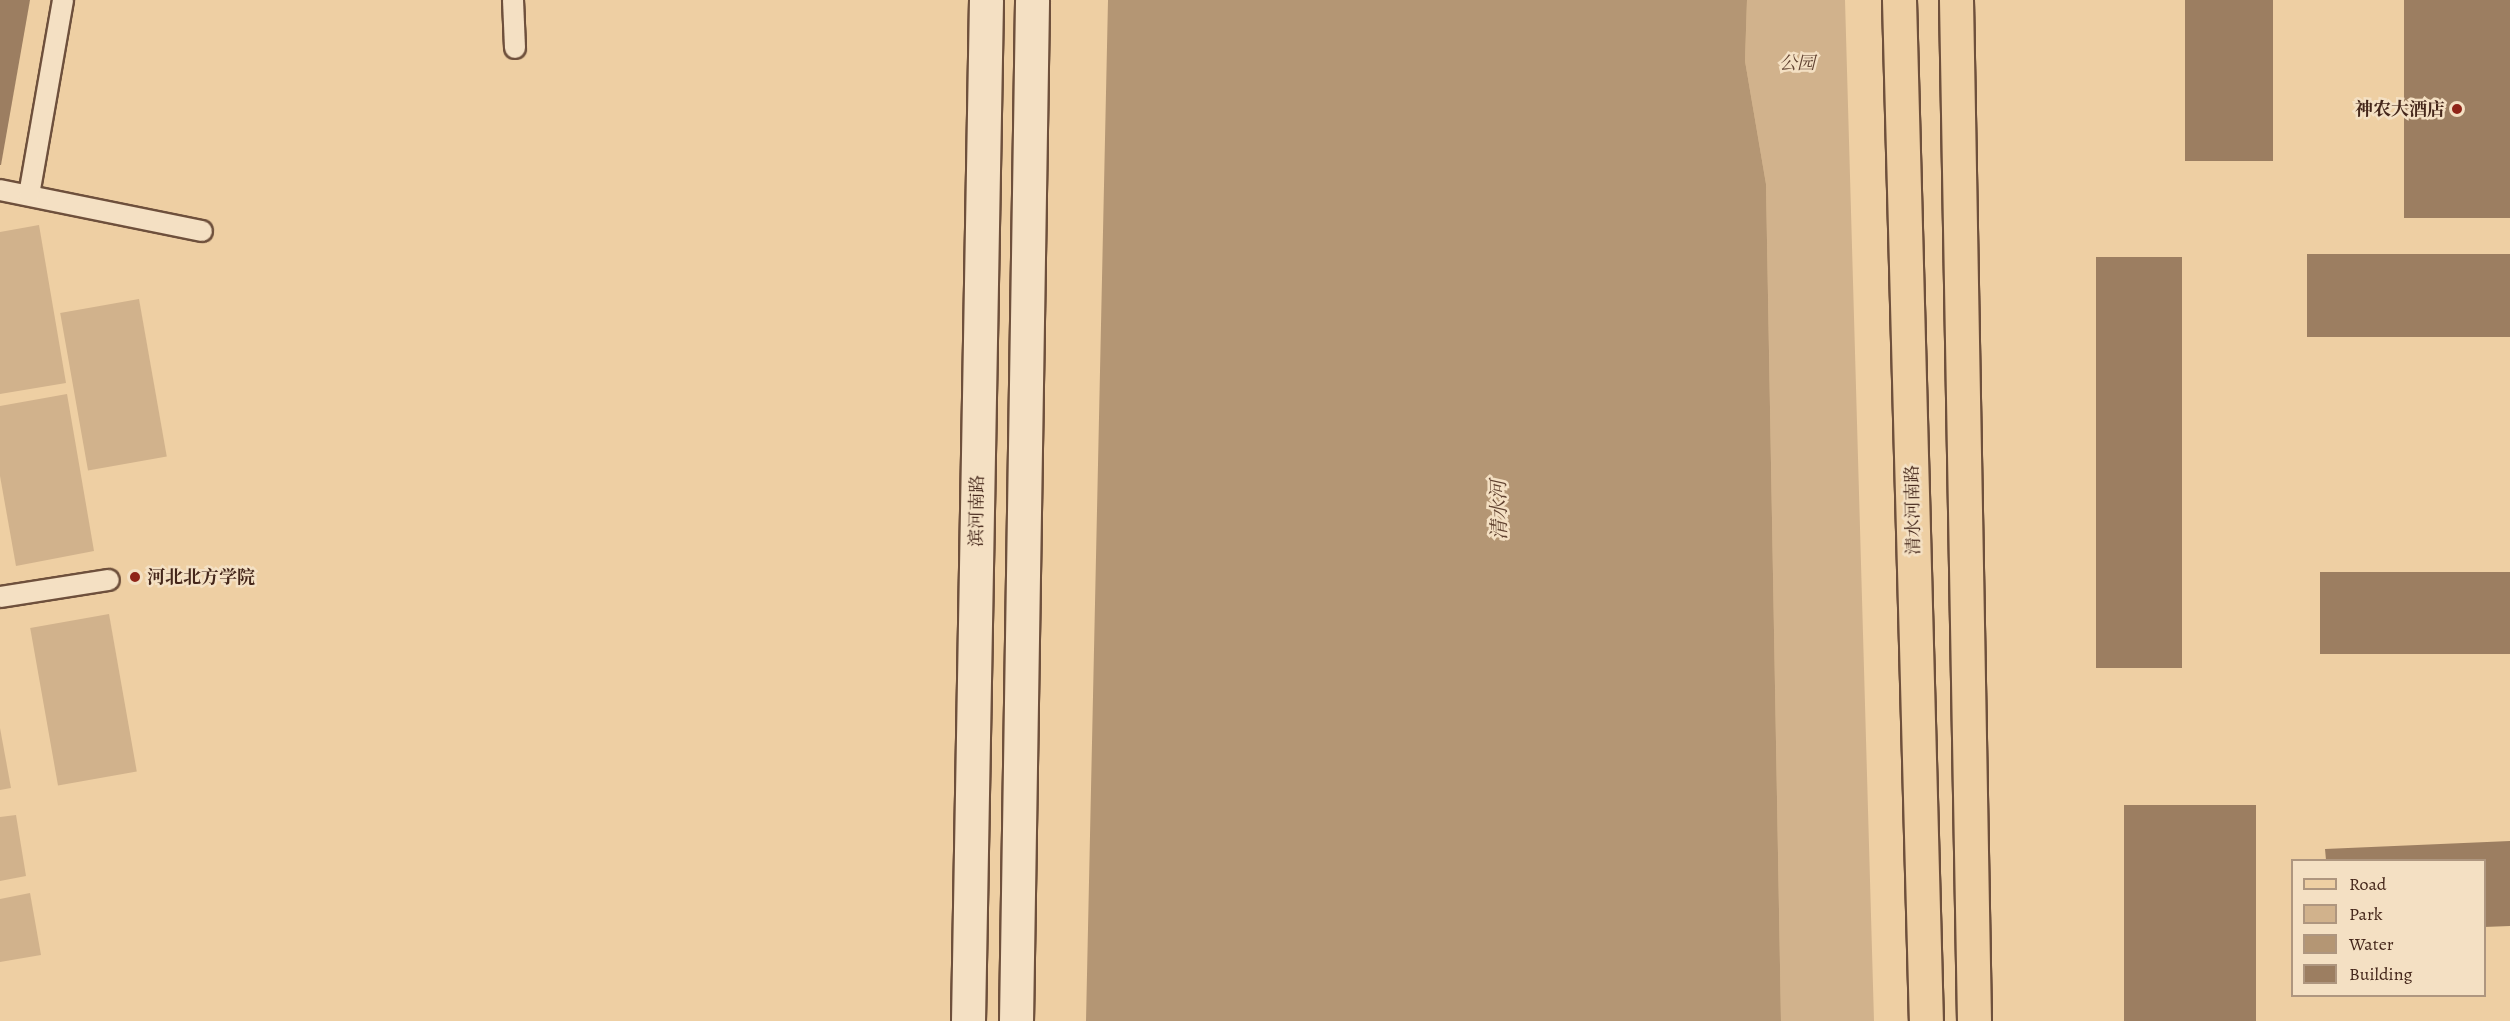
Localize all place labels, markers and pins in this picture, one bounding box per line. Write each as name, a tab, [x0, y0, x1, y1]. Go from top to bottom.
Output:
place label: 神农大酒店	[2355, 98, 2445, 120]
marker: 神农大酒店	[2450, 102, 2464, 116]
place label: 河北北方学院	[147, 566, 255, 588]
marker: 河北北方学院	[128, 570, 142, 584]

